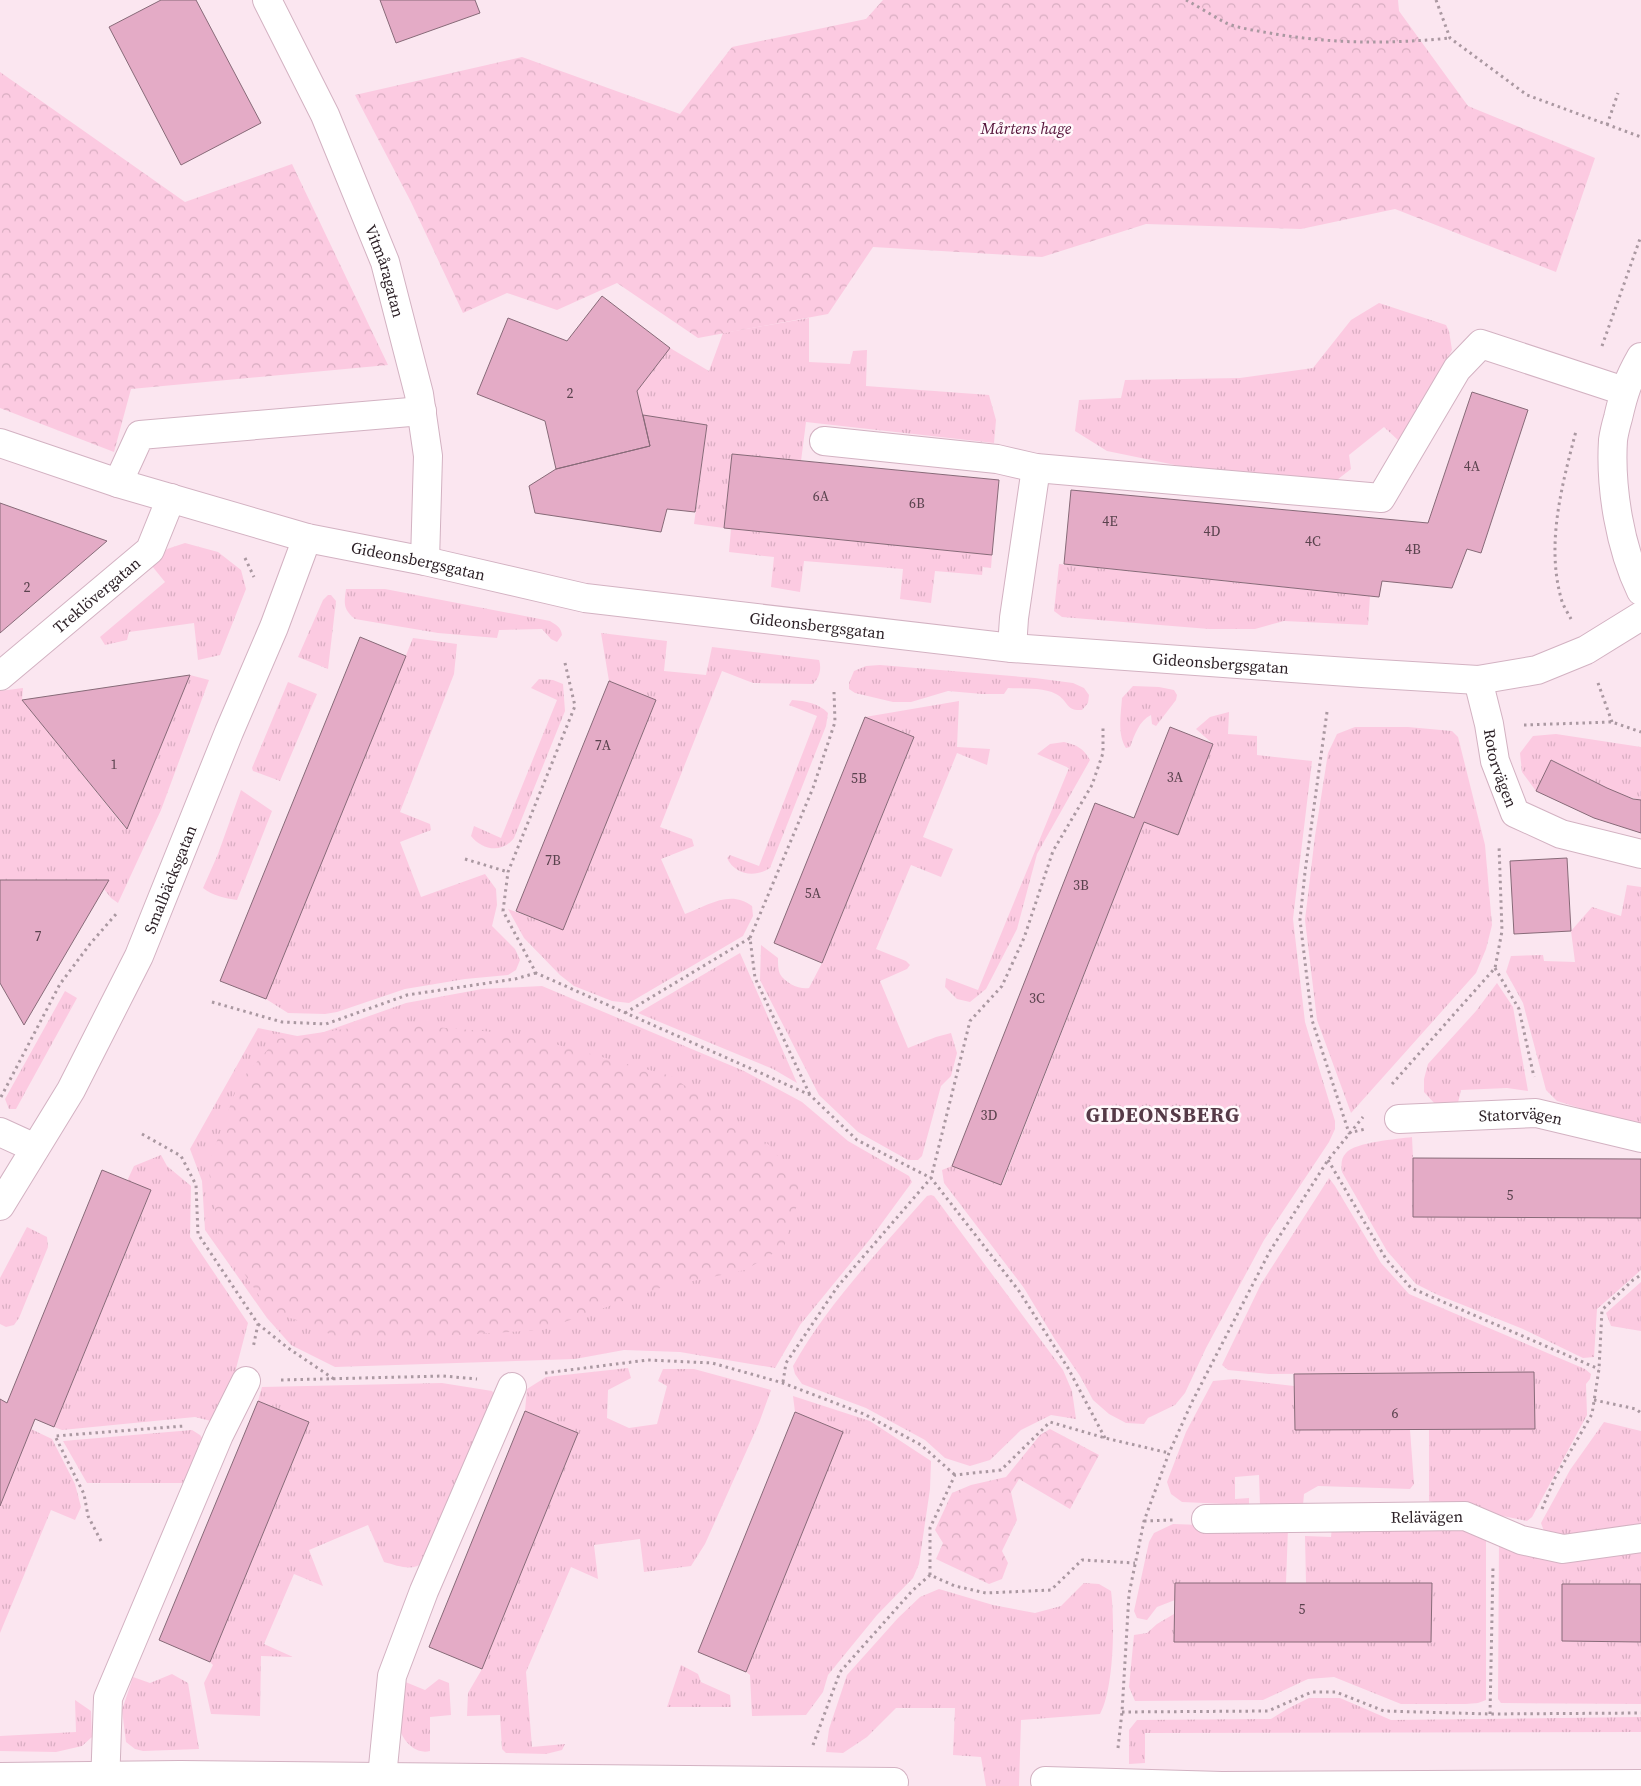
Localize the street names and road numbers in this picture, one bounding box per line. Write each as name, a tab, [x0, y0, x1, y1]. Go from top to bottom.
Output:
street label: Vitmåragatan	[360, 221, 410, 320]
street label: Gideonsbergsgatan	[349, 536, 488, 586]
street label: Treklövergatan	[48, 552, 145, 638]
street label: Gideonsbergsgatan	[748, 606, 887, 644]
street label: Gideonsbergsgatan	[1152, 647, 1290, 679]
street label: Rotorvägen	[1479, 727, 1523, 811]
street label: Smalbäcksgatan	[138, 821, 202, 937]
street label: Statorvägen	[1478, 1102, 1565, 1130]
street label: Relävägen	[1391, 1505, 1464, 1528]

